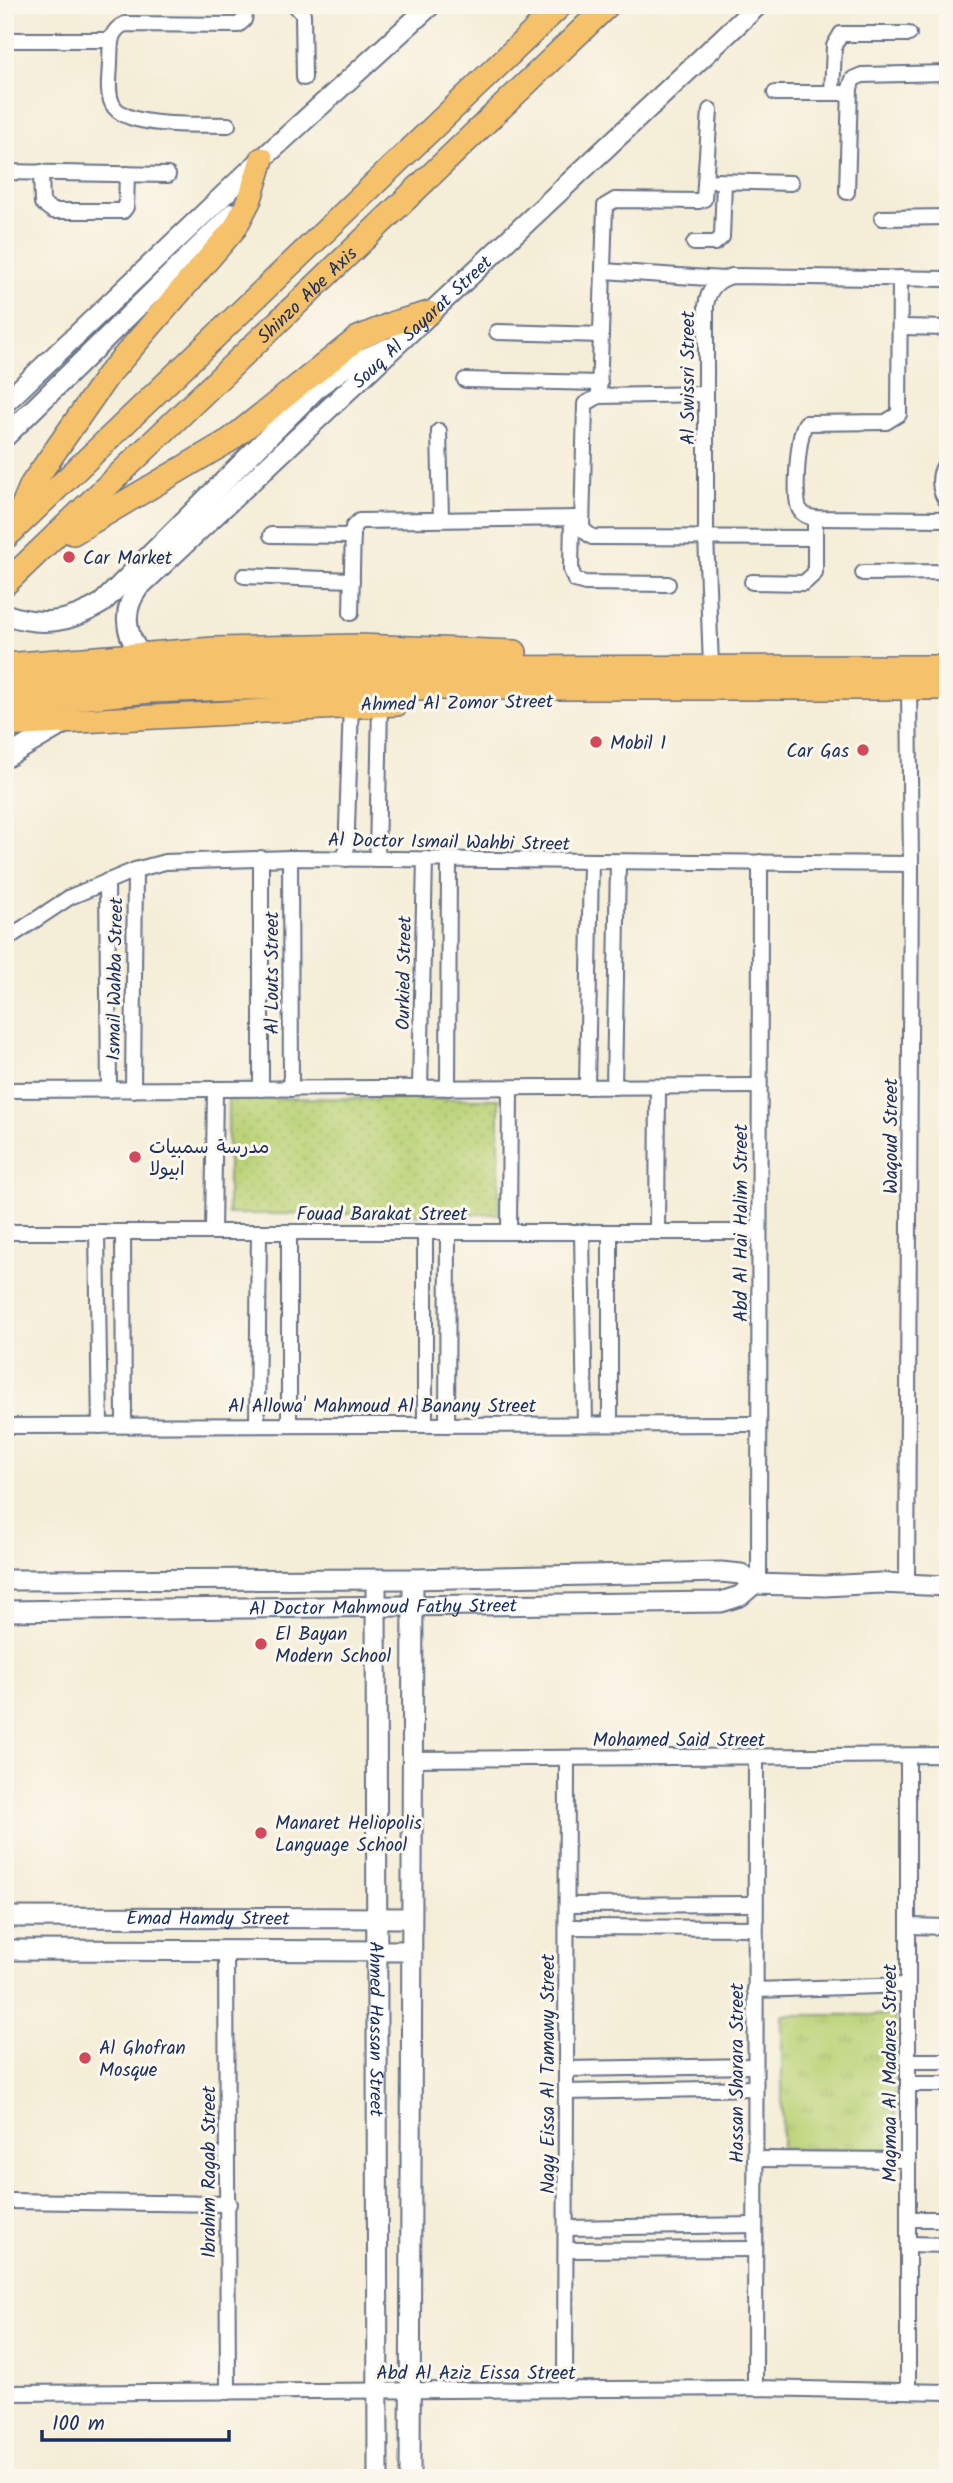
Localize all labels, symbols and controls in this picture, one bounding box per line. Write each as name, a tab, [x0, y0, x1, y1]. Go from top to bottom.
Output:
street label: Shinzo Abe Axis	[251, 240, 365, 352]
street label: Souq Al Sayarat Street	[346, 249, 501, 397]
street label: Al Swissri Street	[674, 310, 704, 445]
place label: Car Market	[83, 544, 173, 574]
marker: Car Market	[61, 549, 77, 565]
street label: Ahmed Al Zomor Street	[361, 687, 554, 721]
place label: Mobil 1	[610, 729, 666, 759]
marker: Mobil 1	[588, 734, 604, 750]
place label: Car Gas	[786, 737, 849, 767]
marker: Car Gas	[855, 742, 871, 758]
street label: Al Doctor Ismail Wahbi Street	[328, 826, 571, 860]
street label: Ismail Wahba Street	[100, 896, 132, 1061]
street label: Al Louts Street	[258, 911, 288, 1035]
street label: Ourkied Street	[389, 915, 421, 1030]
street label: Waqoud Street	[877, 1077, 907, 1194]
street label: Abd Al Hai Halim Street	[727, 1123, 757, 1322]
place label: مدرسة سمبيات ابيولا	[149, 1133, 269, 1185]
marker: مدرسة سمبيات ابيولا	[127, 1149, 143, 1165]
street label: Fouad Barakat Street	[297, 1200, 468, 1230]
street label: Al Allowa' Mahmoud Al Banany Street	[228, 1392, 537, 1422]
street label: Al Doctor Mahmoud Fathy Street	[249, 1592, 518, 1625]
place label: El Bayan Modern School	[275, 1620, 392, 1672]
marker: El Bayan Modern School	[253, 1636, 269, 1652]
street label: Mohamed Said Street	[593, 1726, 766, 1756]
place label: Manaret Heliopolis Language School	[275, 1809, 422, 1861]
marker: Manaret Heliopolis Language School	[253, 1825, 269, 1841]
street label: Emad Hamdy Street	[126, 1904, 290, 1935]
street label: Ahmed Hassan Street	[360, 1941, 390, 2117]
street label: Nagy Eissa Al Tamawy Street	[534, 1953, 564, 2194]
street label: Magmaa Al Madares Street	[876, 1963, 906, 2182]
street label: Hassan Sharara Street	[723, 1982, 753, 2163]
place label: Al Ghofran Mosque	[99, 2034, 186, 2086]
marker: Al Ghofran Mosque	[77, 2050, 93, 2066]
street label: Ibrahim Ragab Street	[195, 2085, 225, 2258]
street label: Abd Al Aziz Eissa Street	[376, 2359, 576, 2389]
scale bar	[42, 2399, 229, 2443]
text: 100 m	[52, 2408, 105, 2441]

